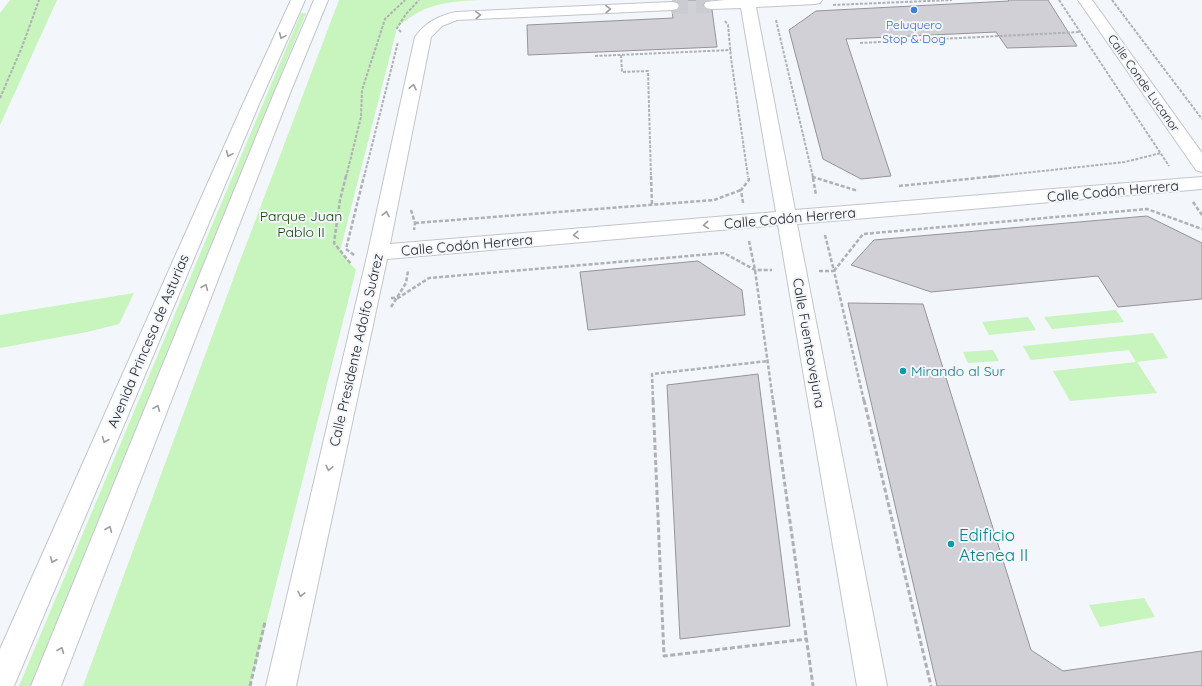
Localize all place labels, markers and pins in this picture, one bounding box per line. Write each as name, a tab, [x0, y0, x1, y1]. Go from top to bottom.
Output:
marker: Peluquero Stop & Dog	[909, 5, 919, 15]
place label: Peluquero Stop & Dog	[882, 17, 946, 46]
place label: Mirando al Sur	[911, 362, 1005, 380]
marker: Mirando al Sur	[898, 366, 908, 376]
place label: Edificio Atenea II	[959, 524, 1028, 565]
marker: Edificio Atenea II	[946, 539, 956, 549]

